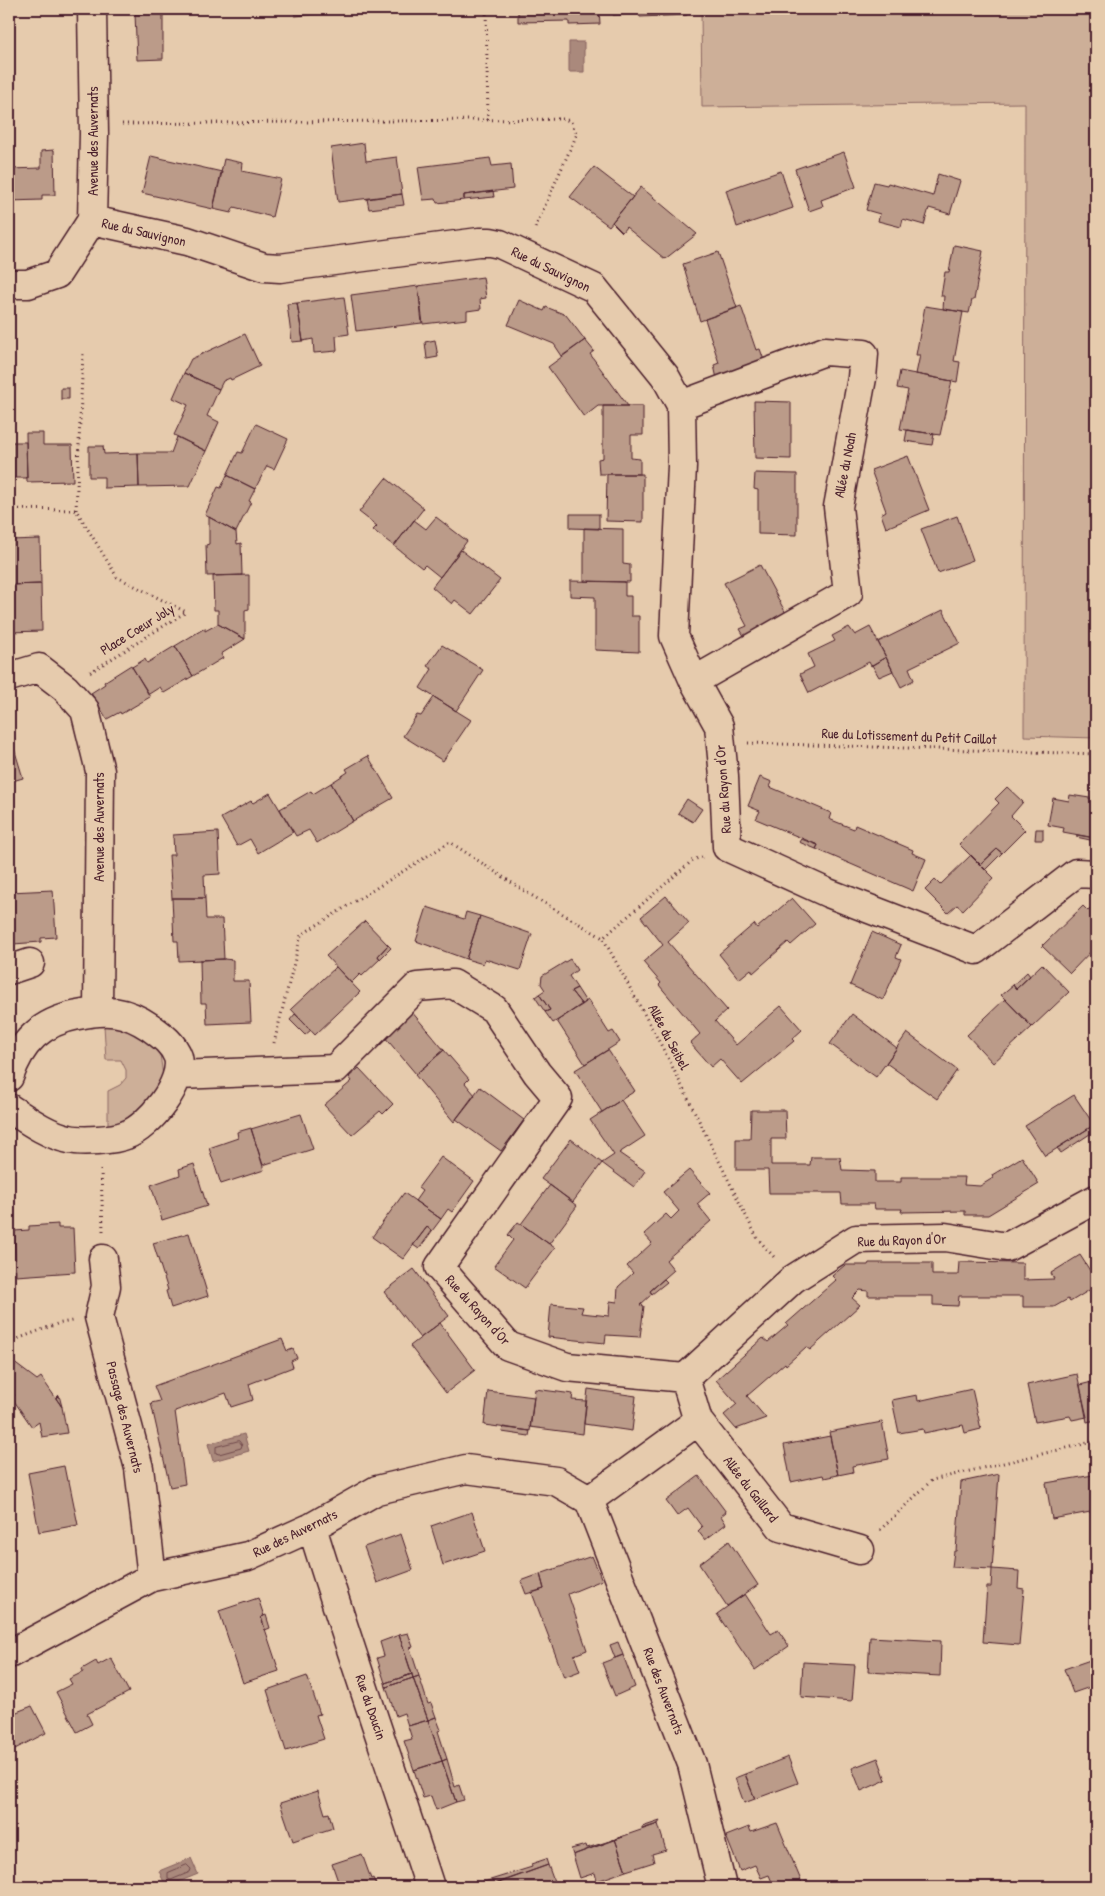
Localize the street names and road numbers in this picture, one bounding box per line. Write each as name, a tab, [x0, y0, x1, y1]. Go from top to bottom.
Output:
street label: Avenue des Auvernats	[83, 86, 102, 196]
street label: Rue du Sauvignon	[100, 213, 188, 251]
street label: Rue du Sauvignon	[508, 241, 594, 297]
street label: Allée du Noah	[829, 431, 860, 499]
street label: Place Coeur Joly	[96, 598, 178, 660]
street label: Rue du Lotissement du Petit Caillot	[821, 723, 997, 748]
street label: Rue du Rayon d'Or	[710, 743, 736, 834]
street label: Avenue des Auvernats	[89, 772, 108, 882]
street label: Allée du Seibel	[644, 1001, 695, 1073]
street label: Rue du Rayon d'Or	[857, 1228, 947, 1252]
street label: Rue du Rayon d'Or	[441, 1270, 516, 1350]
street label: Passage des Auvernats	[101, 1359, 149, 1475]
street label: Allée du Gaillard	[720, 1452, 784, 1526]
street label: Rue des Auvernats	[250, 1504, 340, 1561]
street label: Rue des Auvernats	[639, 1645, 690, 1737]
street label: Rue du Doucin	[351, 1672, 391, 1742]

